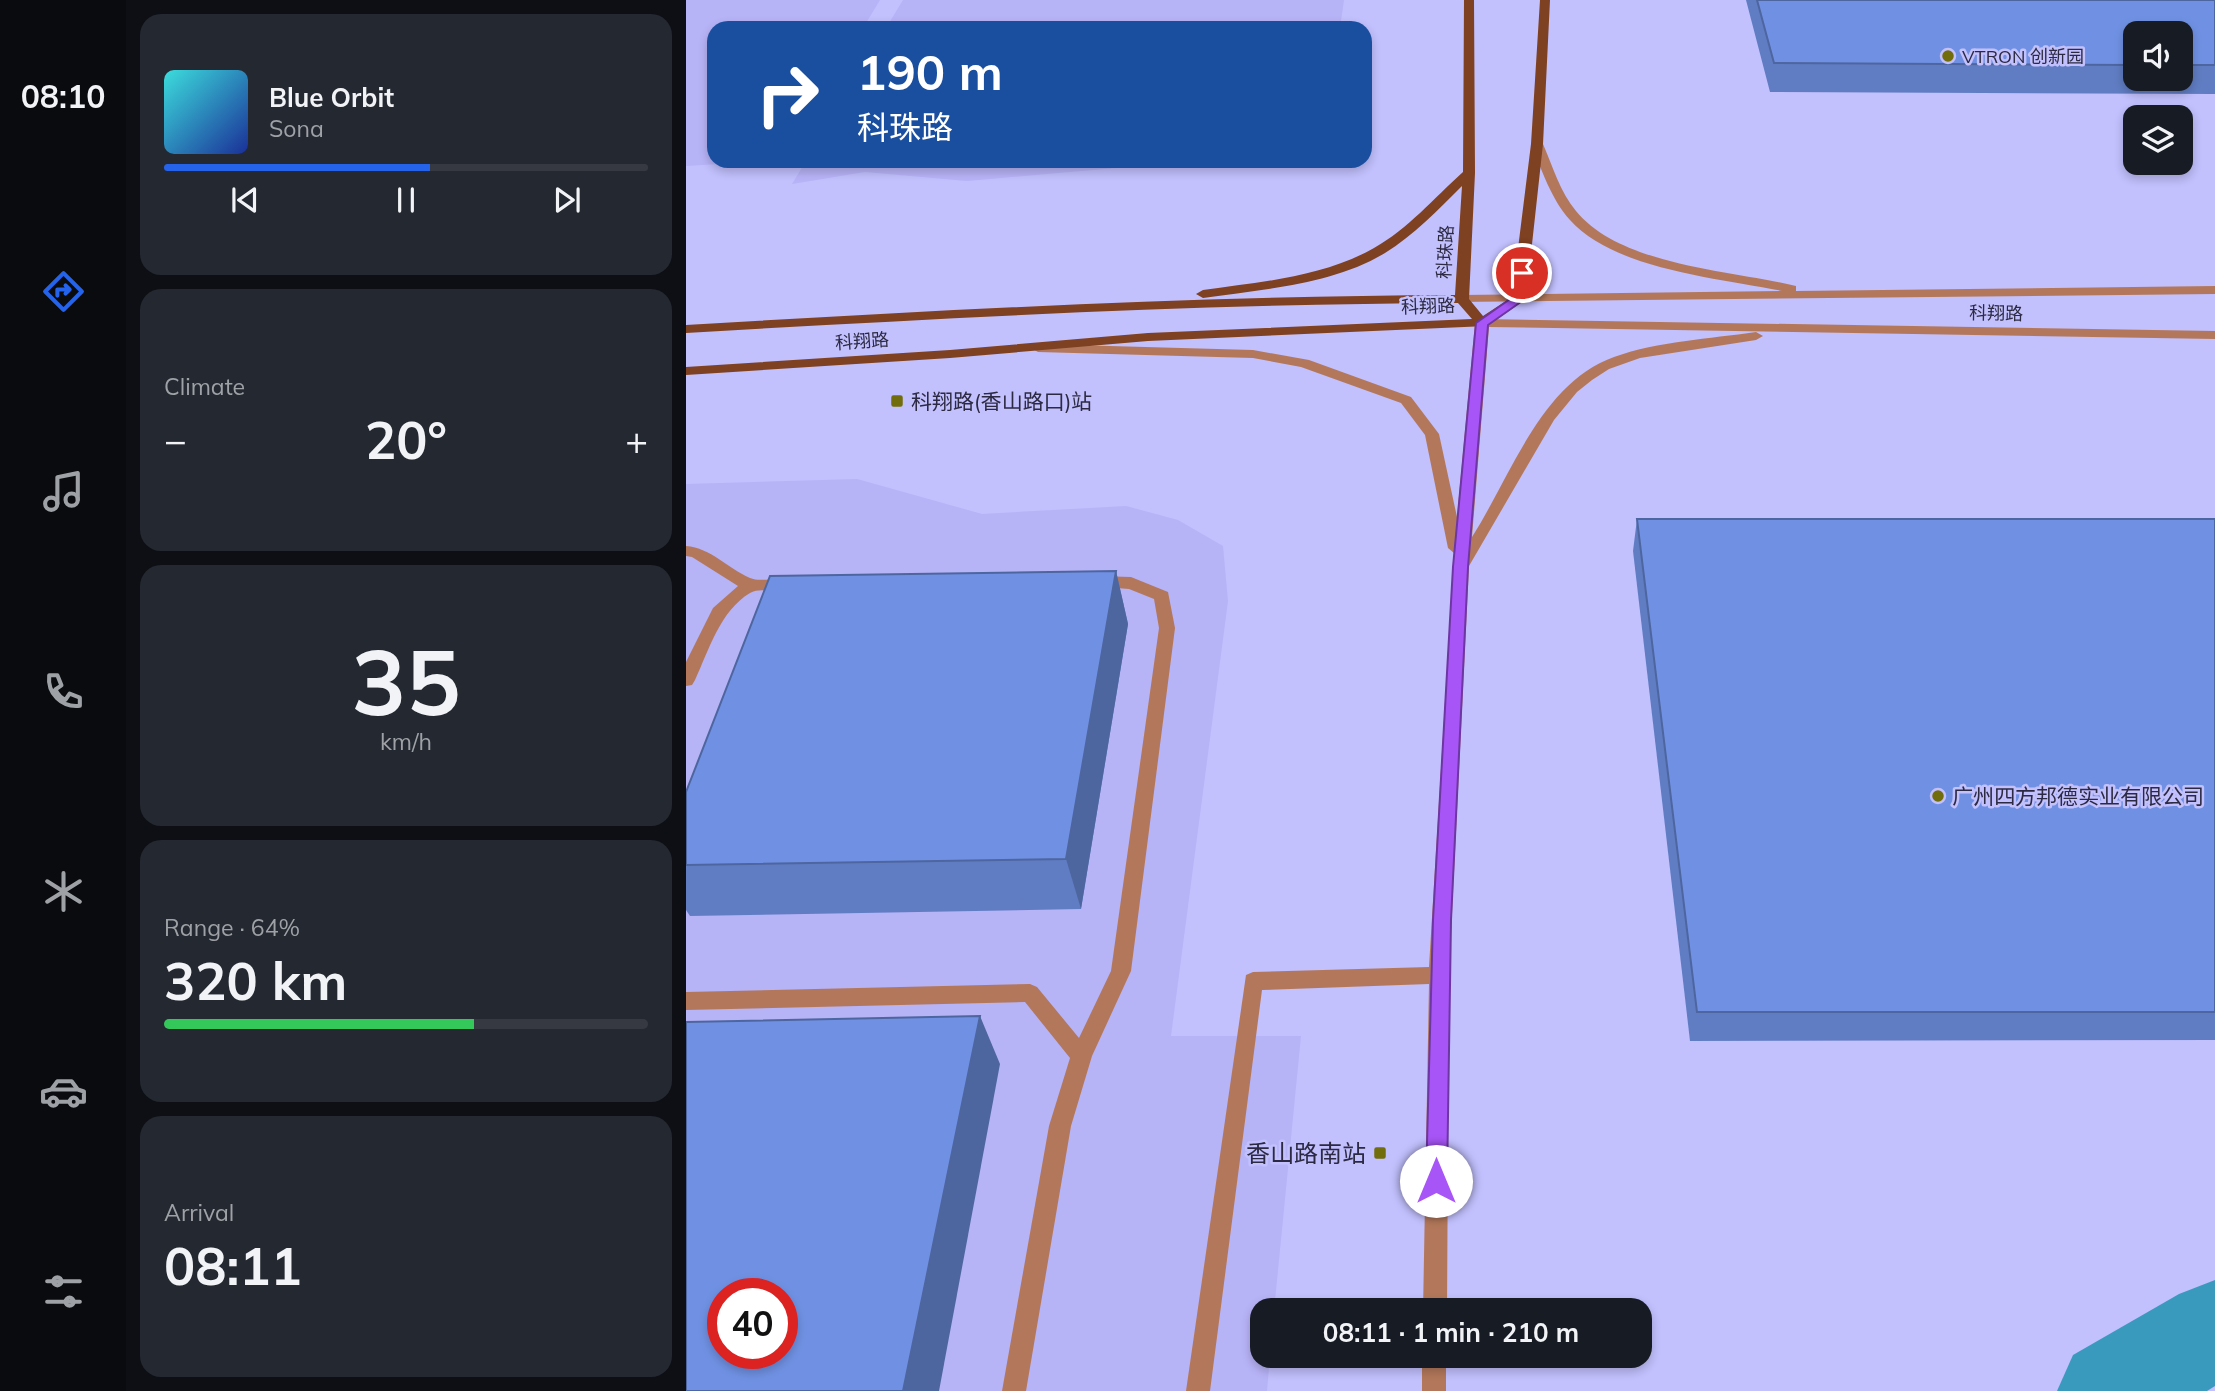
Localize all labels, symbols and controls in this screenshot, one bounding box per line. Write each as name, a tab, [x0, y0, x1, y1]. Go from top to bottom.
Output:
map controls	[2123, 21, 2193, 175]
button: sound	[2123, 21, 2193, 91]
text: 190 m	[857, 41, 1003, 102]
place label: VTRON 创新园	[1962, 45, 2084, 68]
marker: VTRON 创新园	[1940, 48, 1956, 64]
icon: right	[742, 49, 833, 140]
text: 08:10	[21, 76, 105, 116]
text: Blue Orbit	[269, 81, 394, 114]
button: layers	[2123, 105, 2193, 175]
text: 科珠路	[857, 107, 953, 147]
text: Sona	[269, 114, 324, 143]
icon: previous	[226, 181, 264, 219]
icon: pause	[387, 181, 425, 219]
icon: next	[548, 181, 586, 219]
street label: 科珠路	[1432, 224, 1458, 280]
pin	[1492, 243, 1552, 303]
icon: arrive	[1503, 254, 1541, 292]
icon: directions	[39, 267, 88, 316]
street label: 科翔路	[1401, 294, 1455, 318]
street label: 科翔路	[1969, 301, 2023, 325]
street label: 科翔路	[834, 328, 890, 354]
text: Climate	[164, 372, 245, 401]
place label: 科翔路(香山路口)站	[911, 388, 1092, 414]
marker: 科翔路(香山路口)站	[889, 393, 905, 409]
text: 20°	[365, 407, 447, 472]
text: −	[164, 416, 187, 464]
text: +	[625, 416, 648, 464]
icon: music	[39, 467, 88, 516]
text: 35	[351, 624, 461, 738]
icon: phone	[39, 667, 88, 716]
text: km/h	[380, 727, 432, 756]
place label: 广州四方邦德实业有限公司	[1952, 783, 2204, 809]
marker: 广州四方邦德实业有限公司	[1930, 788, 1946, 804]
icon: climate	[39, 867, 88, 916]
text: Range · 64%	[164, 913, 300, 942]
text: 320 km	[164, 948, 347, 1013]
icon: car	[39, 1067, 88, 1116]
place label: 香山路南站	[1246, 1138, 1366, 1168]
position arrow	[1399, 1144, 1473, 1218]
marker: 香山路南站	[1372, 1145, 1388, 1161]
text: Arrival	[164, 1198, 234, 1227]
text: 08:11	[164, 1233, 302, 1298]
icon: filters	[39, 1267, 88, 1316]
speed limit sign: 40	[707, 1278, 798, 1369]
text: 08:11 · 1 min · 210 m	[1323, 1316, 1579, 1349]

